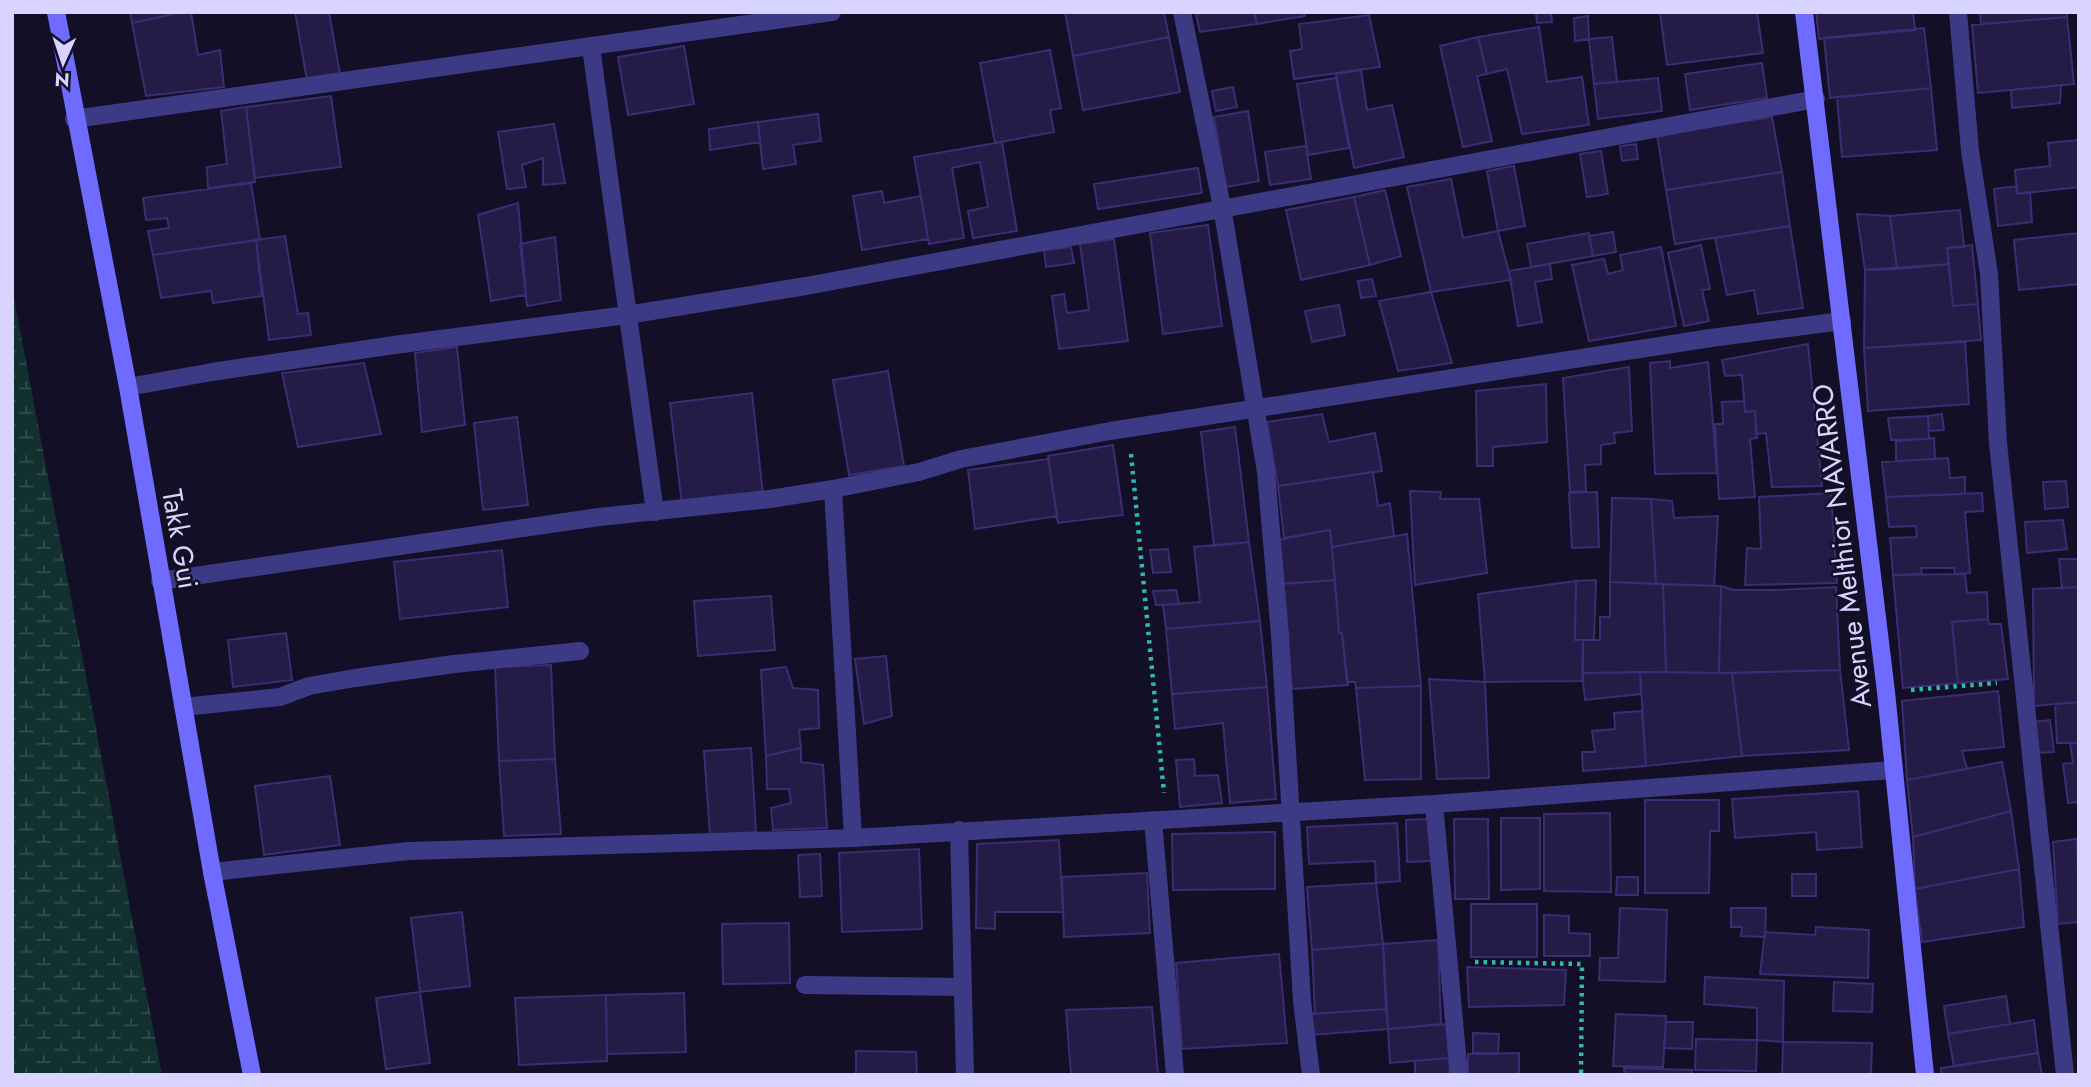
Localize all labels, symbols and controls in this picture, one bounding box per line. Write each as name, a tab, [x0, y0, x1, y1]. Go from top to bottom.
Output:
north arrow	[28, 28, 98, 98]
text: N	[54, 66, 70, 93]
street label: Avenue Melthior NAVARRO	[1802, 382, 1882, 710]
street label: Takk Gui	[151, 486, 209, 592]

